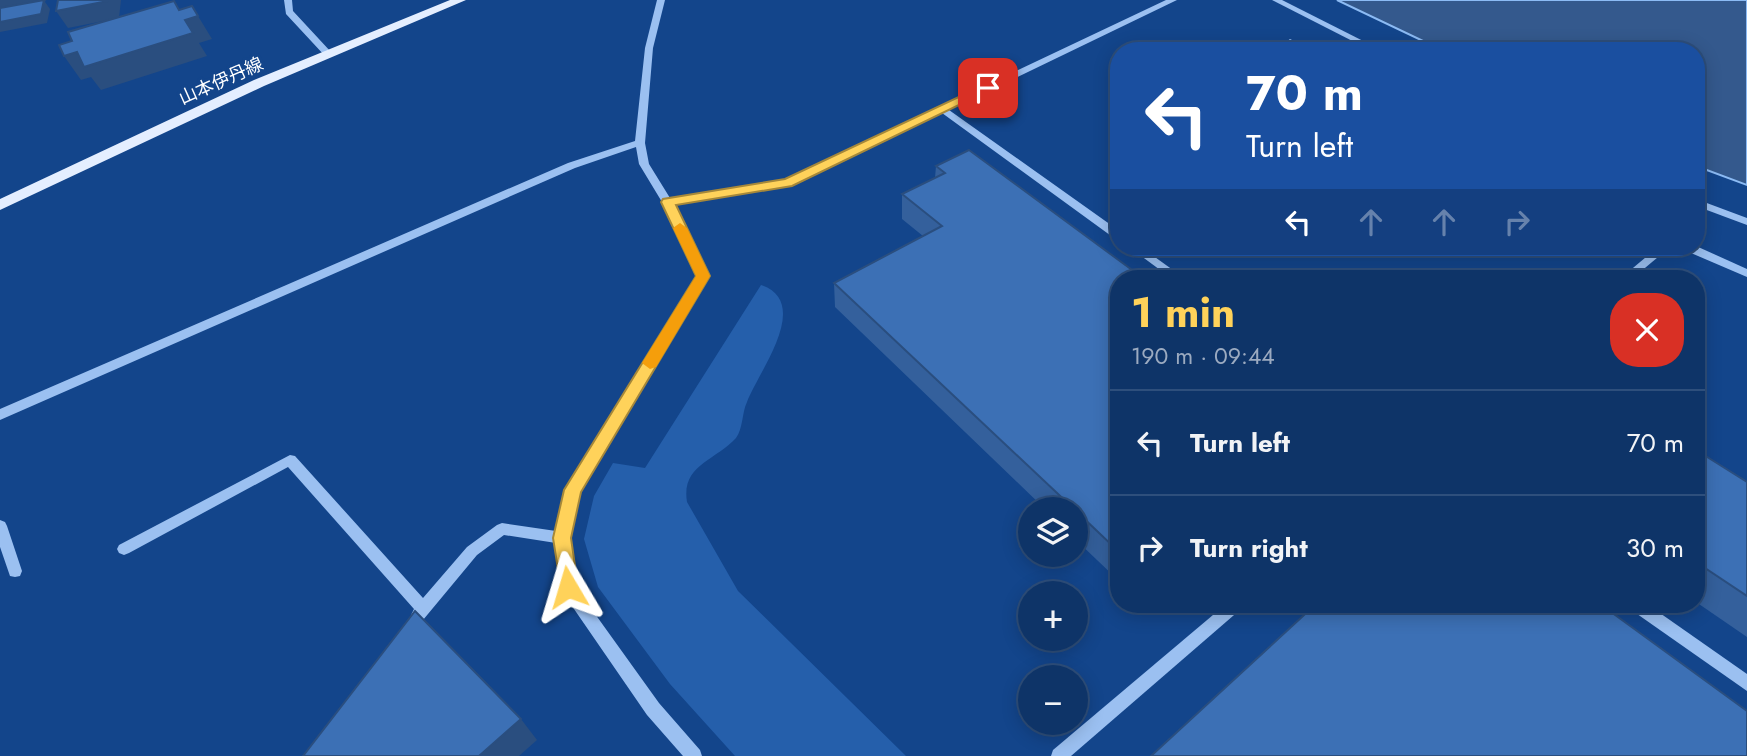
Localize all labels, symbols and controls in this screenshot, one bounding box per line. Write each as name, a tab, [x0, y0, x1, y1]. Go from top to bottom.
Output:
street label: 山本伊丹線	[175, 51, 267, 111]
pin	[958, 58, 1018, 118]
text: 70 m	[1246, 58, 1363, 128]
icon: arrive	[969, 69, 1007, 107]
icon: left	[1131, 70, 1222, 161]
text: Turn left	[1246, 123, 1353, 169]
icon: left	[1279, 203, 1317, 241]
icon: ahead	[1352, 203, 1390, 241]
icon: ahead	[1425, 203, 1463, 241]
icon: right	[1498, 203, 1536, 241]
text: 1 min	[1131, 282, 1235, 343]
button: close	[1610, 293, 1684, 367]
text: 190 m · 09:44	[1131, 339, 1275, 373]
icon: left	[1131, 424, 1169, 462]
text: Turn left	[1190, 424, 1290, 462]
text: 70 m	[1627, 424, 1684, 462]
map controls	[1018, 497, 1088, 735]
button: layers	[1018, 497, 1088, 567]
icon: right	[1131, 529, 1169, 567]
text: Turn right	[1190, 529, 1308, 567]
text: 30 m	[1626, 529, 1684, 567]
position arrow	[531, 550, 605, 624]
button: +	[1018, 581, 1088, 651]
button: −	[1018, 665, 1088, 735]

